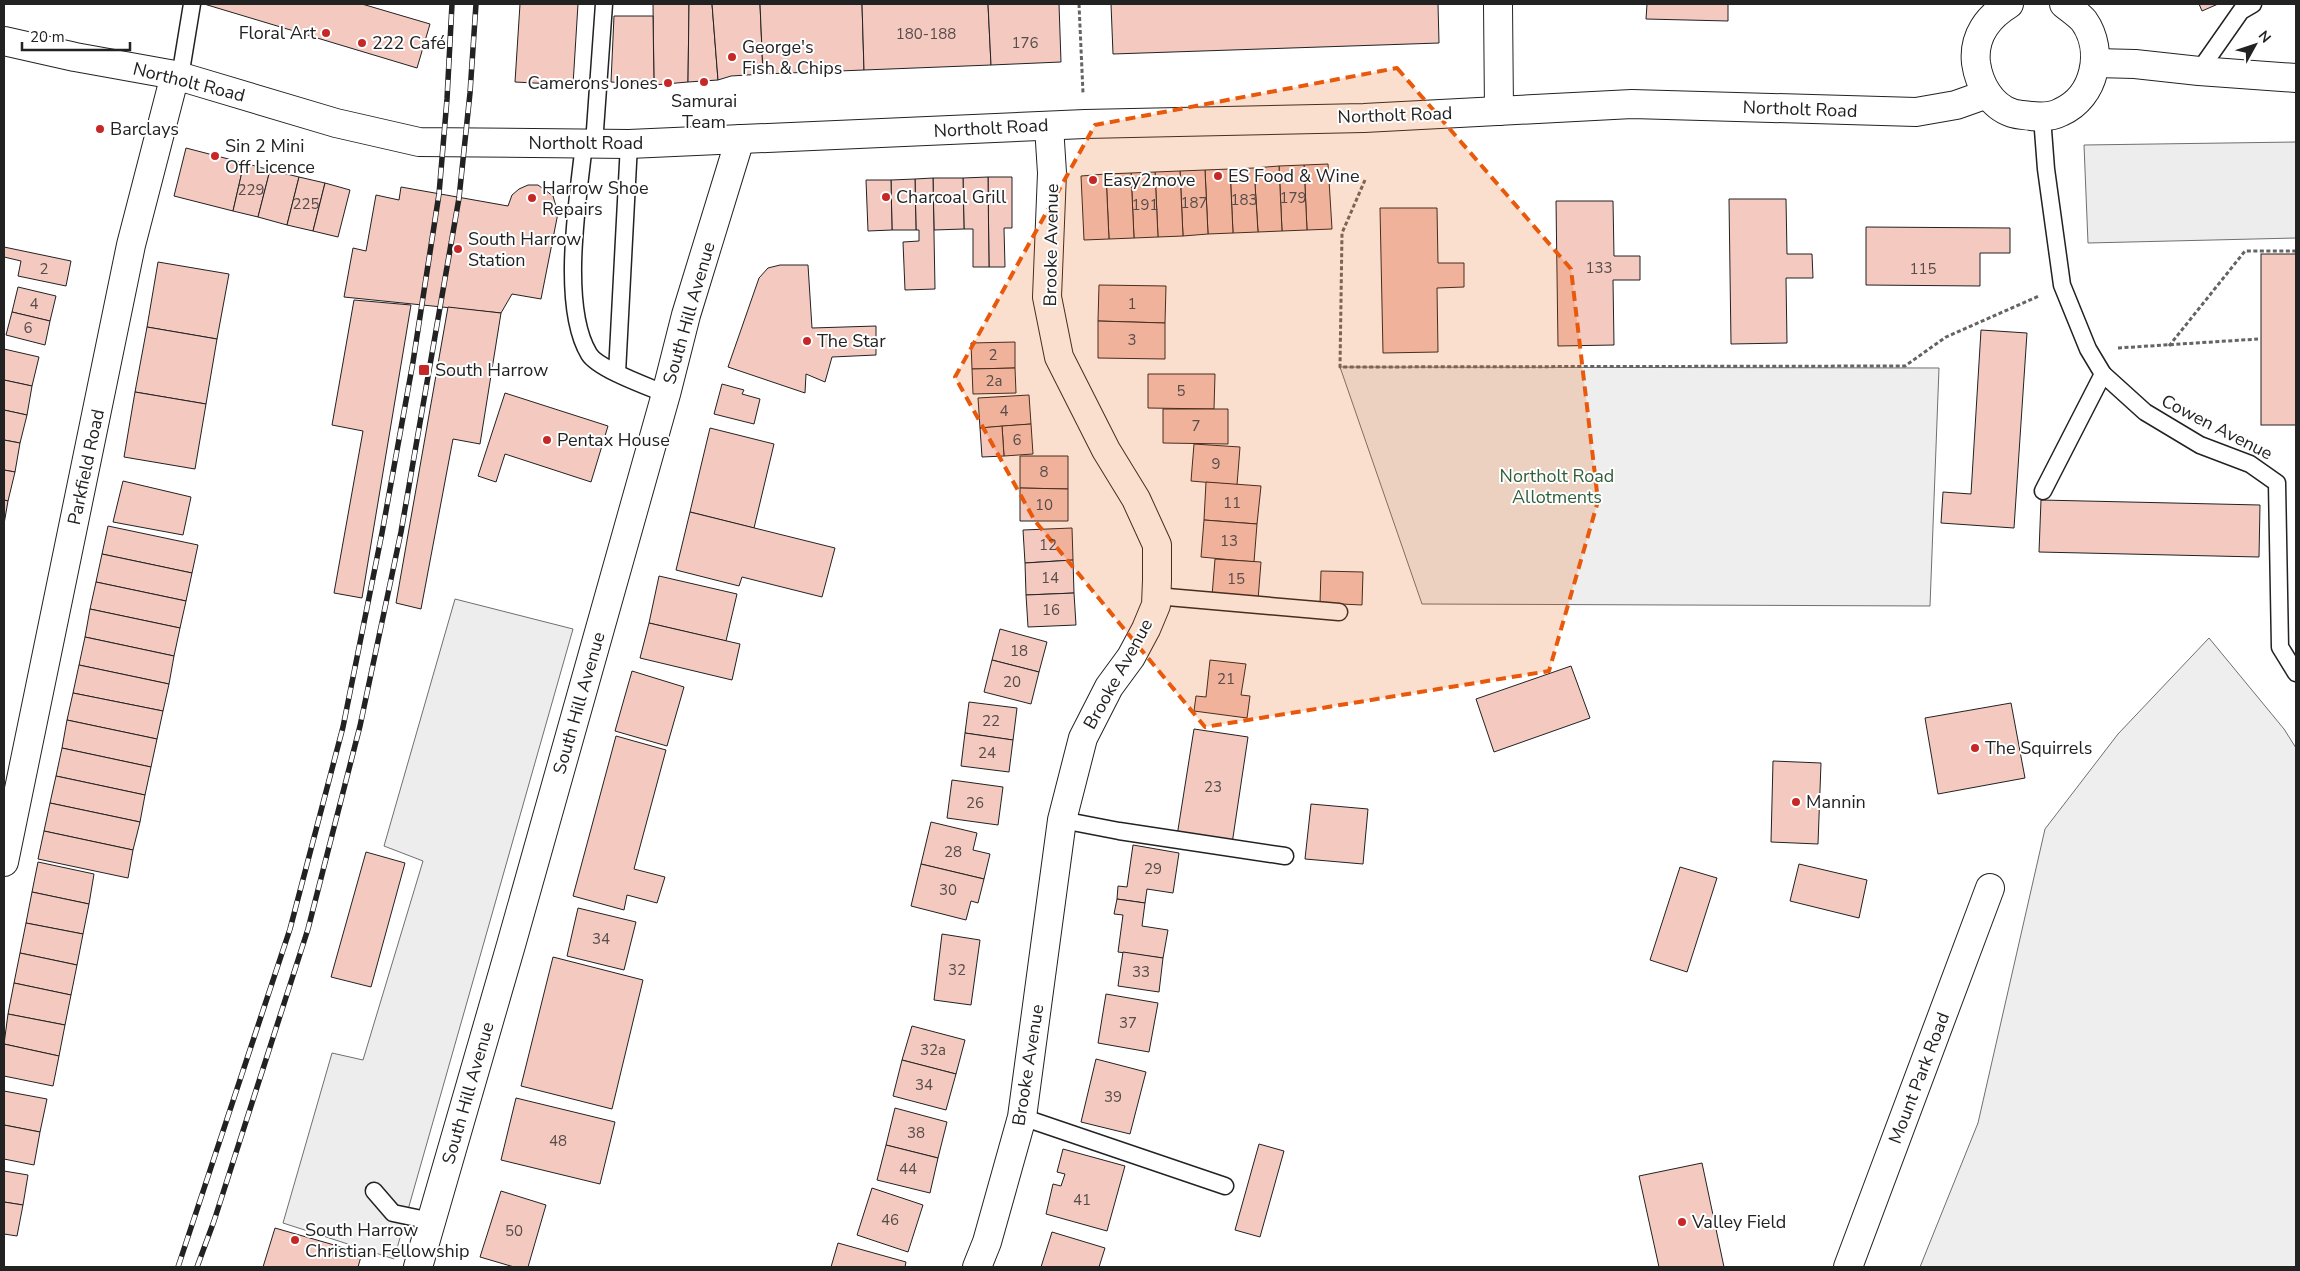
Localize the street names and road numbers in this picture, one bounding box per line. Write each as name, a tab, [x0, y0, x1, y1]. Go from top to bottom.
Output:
street label: Northolt Road	[130, 56, 248, 108]
street label: Northolt Road	[1742, 95, 1858, 123]
street label: Northolt Road	[1337, 101, 1453, 129]
street label: Northolt Road	[933, 113, 1049, 143]
street label: Northolt Road	[529, 131, 643, 155]
street label: Brooke Avenue	[1038, 183, 1064, 307]
street label: South Hill Avenue	[657, 239, 721, 387]
street label: Cowen Avenue	[2157, 389, 2277, 465]
street label: Parkfield Road	[62, 407, 110, 527]
street label: Brooke Avenue	[1078, 615, 1158, 733]
street label: South Hill Avenue	[547, 629, 611, 777]
street label: Brooke Avenue	[1007, 1003, 1049, 1127]
street label: Mount Park Road	[1883, 1009, 1955, 1147]
street label: South Hill Avenue	[436, 1019, 500, 1167]

